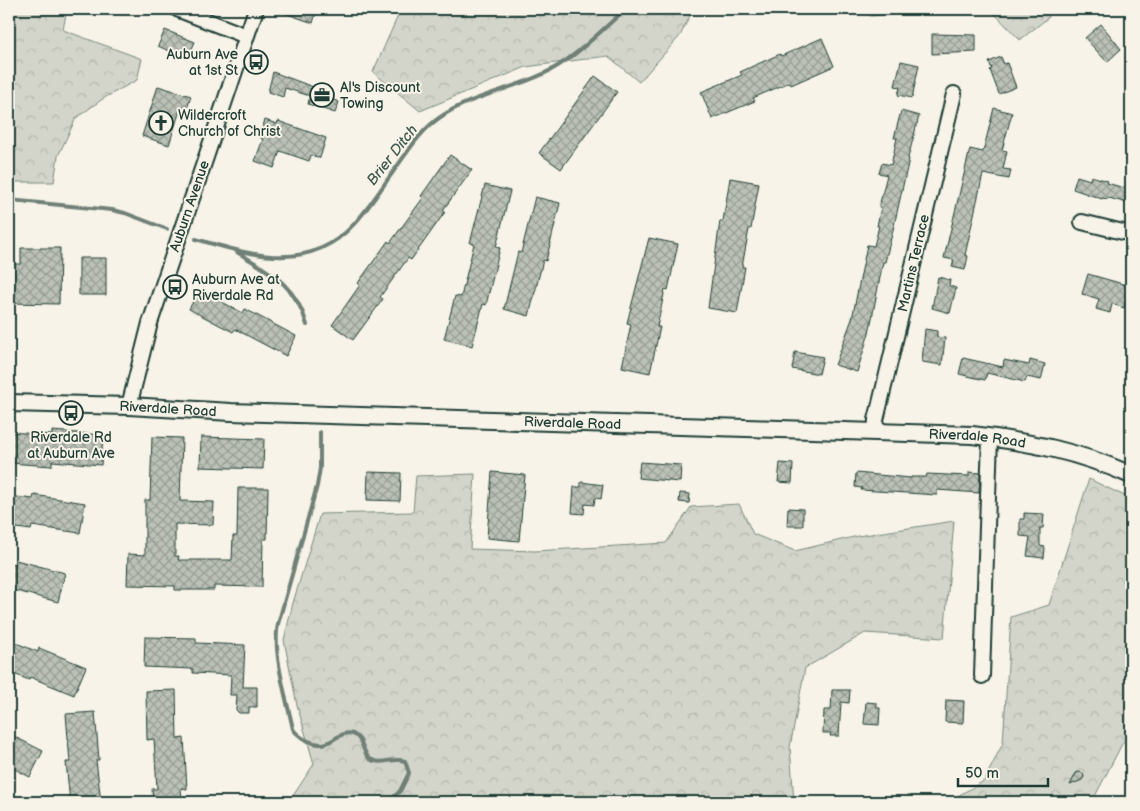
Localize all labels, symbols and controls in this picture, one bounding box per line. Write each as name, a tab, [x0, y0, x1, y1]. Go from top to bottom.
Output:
place label: Auburn Ave at 1st St	[166, 46, 239, 79]
bus stop icon: Auburn Ave at 1st St	[243, 49, 269, 75]
place label: Al's Discount Towing	[340, 79, 421, 112]
office icon: Al's Discount Towing	[309, 82, 335, 108]
place label: Wildercroft Church of Christ	[178, 107, 281, 140]
church icon: Wildercroft Church of Christ	[148, 110, 174, 136]
water label: Brier Ditch	[363, 121, 422, 189]
street label: Auburn Avenue	[166, 158, 213, 254]
street label: Martins Terrace	[894, 213, 933, 314]
place label: Auburn Ave at Riverdale Rd	[192, 271, 280, 304]
bus stop icon: Auburn Ave at Riverdale Rd	[162, 274, 188, 300]
street label: Riverdale Road	[119, 398, 217, 420]
bus stop icon: Riverdale Rd at Auburn Ave	[58, 400, 84, 426]
street label: Riverdale Road	[524, 413, 622, 433]
street label: Riverdale Road	[928, 426, 1027, 452]
place label: Riverdale Rd at Auburn Ave	[27, 429, 115, 462]
scale bar	[958, 756, 1048, 788]
text: 50 m	[965, 764, 999, 783]

